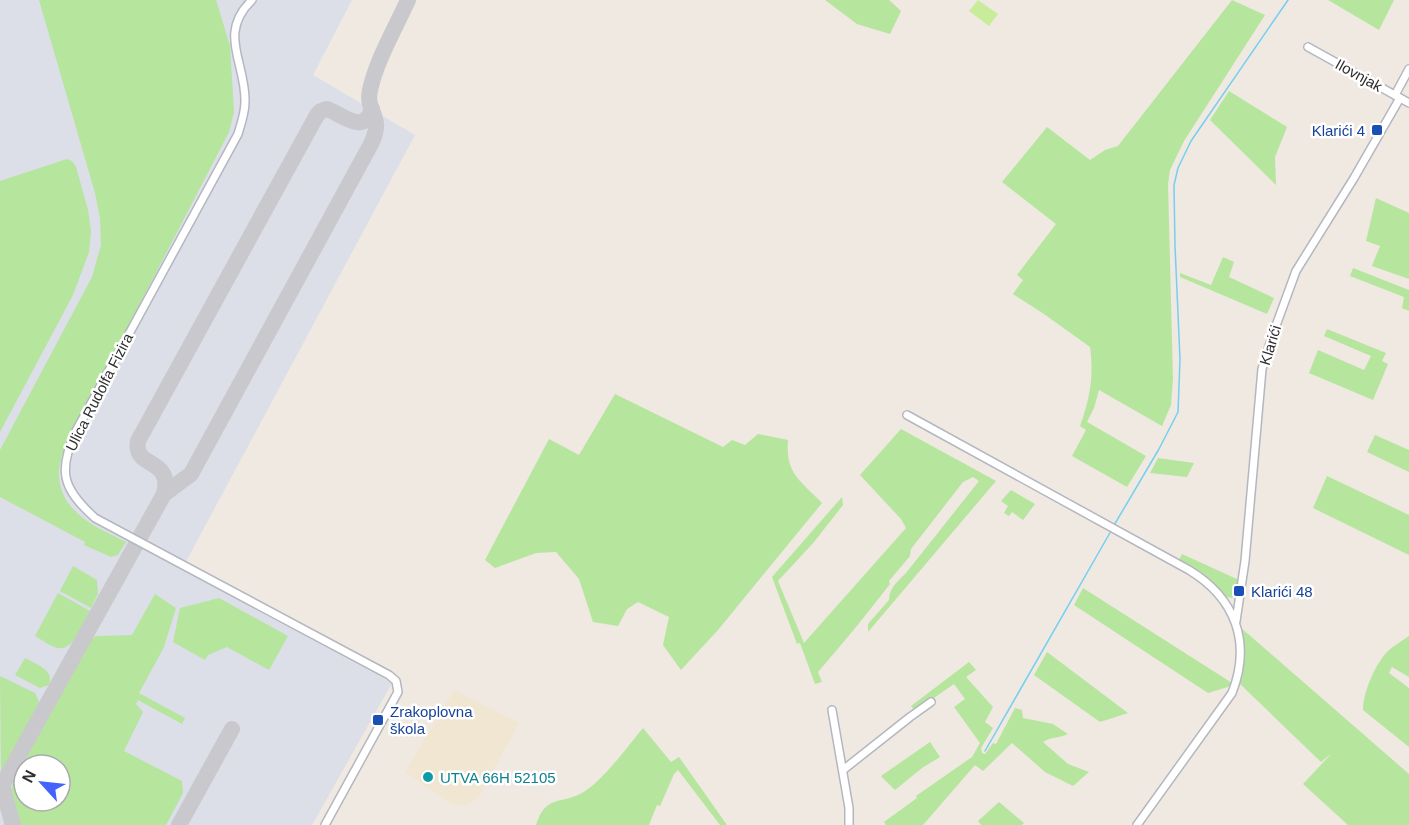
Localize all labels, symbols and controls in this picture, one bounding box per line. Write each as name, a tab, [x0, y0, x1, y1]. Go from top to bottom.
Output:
street label: Ilovnjak	[1333, 55, 1386, 95]
place label: Klarići 4	[1312, 122, 1365, 139]
marker: Klarići 4	[1370, 123, 1384, 137]
street label: Klarići	[1256, 323, 1284, 367]
street label: Ulica Rudolfa Fizira	[62, 330, 136, 454]
place label: Klarići 48	[1251, 583, 1313, 600]
marker: Klarići 48	[1232, 584, 1246, 598]
place label: Zrakoplovna škola	[390, 703, 473, 737]
marker: Zrakoplovna škola	[371, 713, 385, 727]
north arrow	[12, 753, 72, 813]
text: N	[19, 767, 39, 785]
place label: UTVA 66H 52105	[440, 769, 556, 786]
marker: UTVA 66H 52105	[421, 770, 435, 784]

